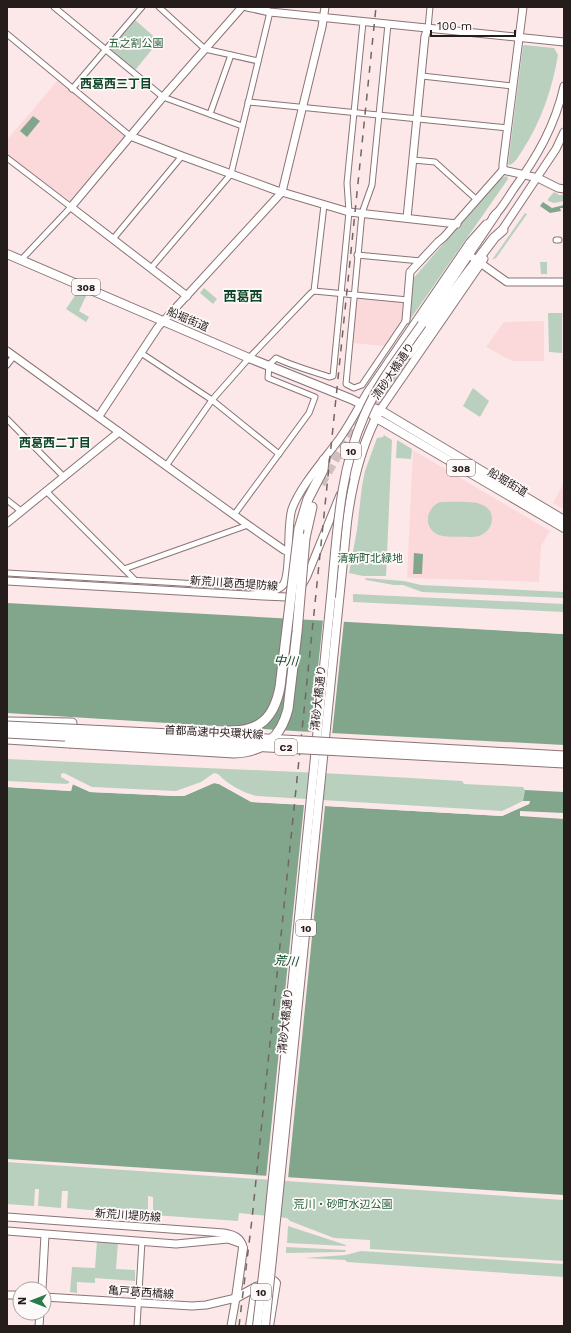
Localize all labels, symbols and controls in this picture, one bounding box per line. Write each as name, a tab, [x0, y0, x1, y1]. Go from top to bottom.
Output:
scale bar	[431, 12, 515, 38]
text: 100 m	[437, 19, 472, 33]
park label: 五之割公園	[109, 37, 164, 50]
district label: 西葛西三丁目	[80, 77, 152, 91]
road number: 308	[72, 279, 100, 295]
district label: 西葛西	[223, 289, 263, 304]
street label: 船堀街道	[165, 305, 211, 334]
street label: 清砂大橋通り	[370, 340, 417, 402]
district label: 西葛西二丁目	[19, 436, 91, 450]
road number: 10	[341, 443, 361, 459]
road number: 308	[447, 460, 475, 476]
street label: 船堀街道	[486, 466, 530, 499]
park label: 清新町北緑地	[337, 552, 403, 565]
street label: 新荒川葛西堤防線	[190, 574, 278, 593]
water label: 中川	[274, 653, 300, 669]
street label: 清砂大橋通り	[309, 665, 328, 732]
street label: 首都高速中央環状線	[164, 723, 264, 742]
road number: C2	[275, 739, 297, 755]
road number: 10	[296, 920, 316, 936]
water label: 荒川	[274, 953, 300, 969]
street label: 清砂大橋通り	[276, 988, 295, 1055]
park label: 荒川・砂町水辺公園	[294, 1198, 393, 1211]
street label: 新荒川堤防線	[95, 1207, 161, 1224]
north arrow	[12, 1281, 52, 1321]
street label: 亀戸葛西橋線	[108, 1284, 174, 1301]
road number: 10	[251, 1284, 271, 1300]
text: N	[16, 1297, 29, 1305]

